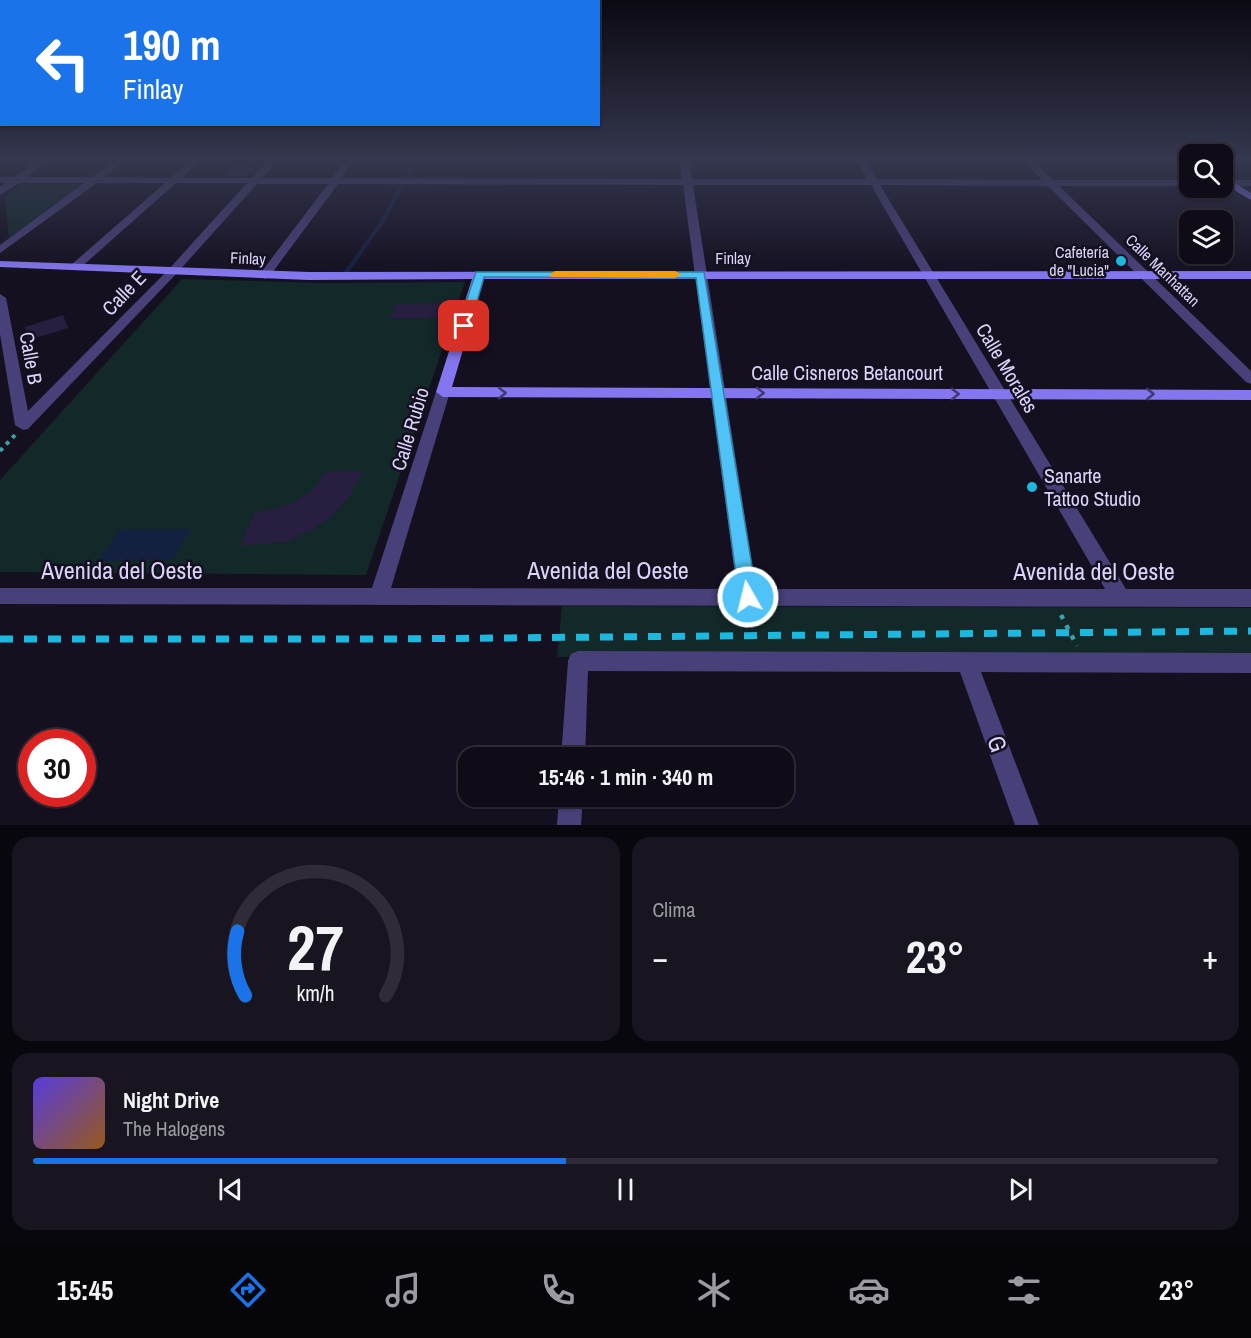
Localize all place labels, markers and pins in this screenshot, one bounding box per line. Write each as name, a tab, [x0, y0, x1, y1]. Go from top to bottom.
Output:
place label: Cafetería de "Lucia"	[1049, 241, 1110, 281]
marker: Cafetería de "Lucia"	[1114, 254, 1128, 268]
pin	[438, 300, 489, 351]
place label: Sanarte Tattoo Studio	[1044, 462, 1141, 512]
marker: Sanarte Tattoo Studio	[1025, 480, 1039, 494]

